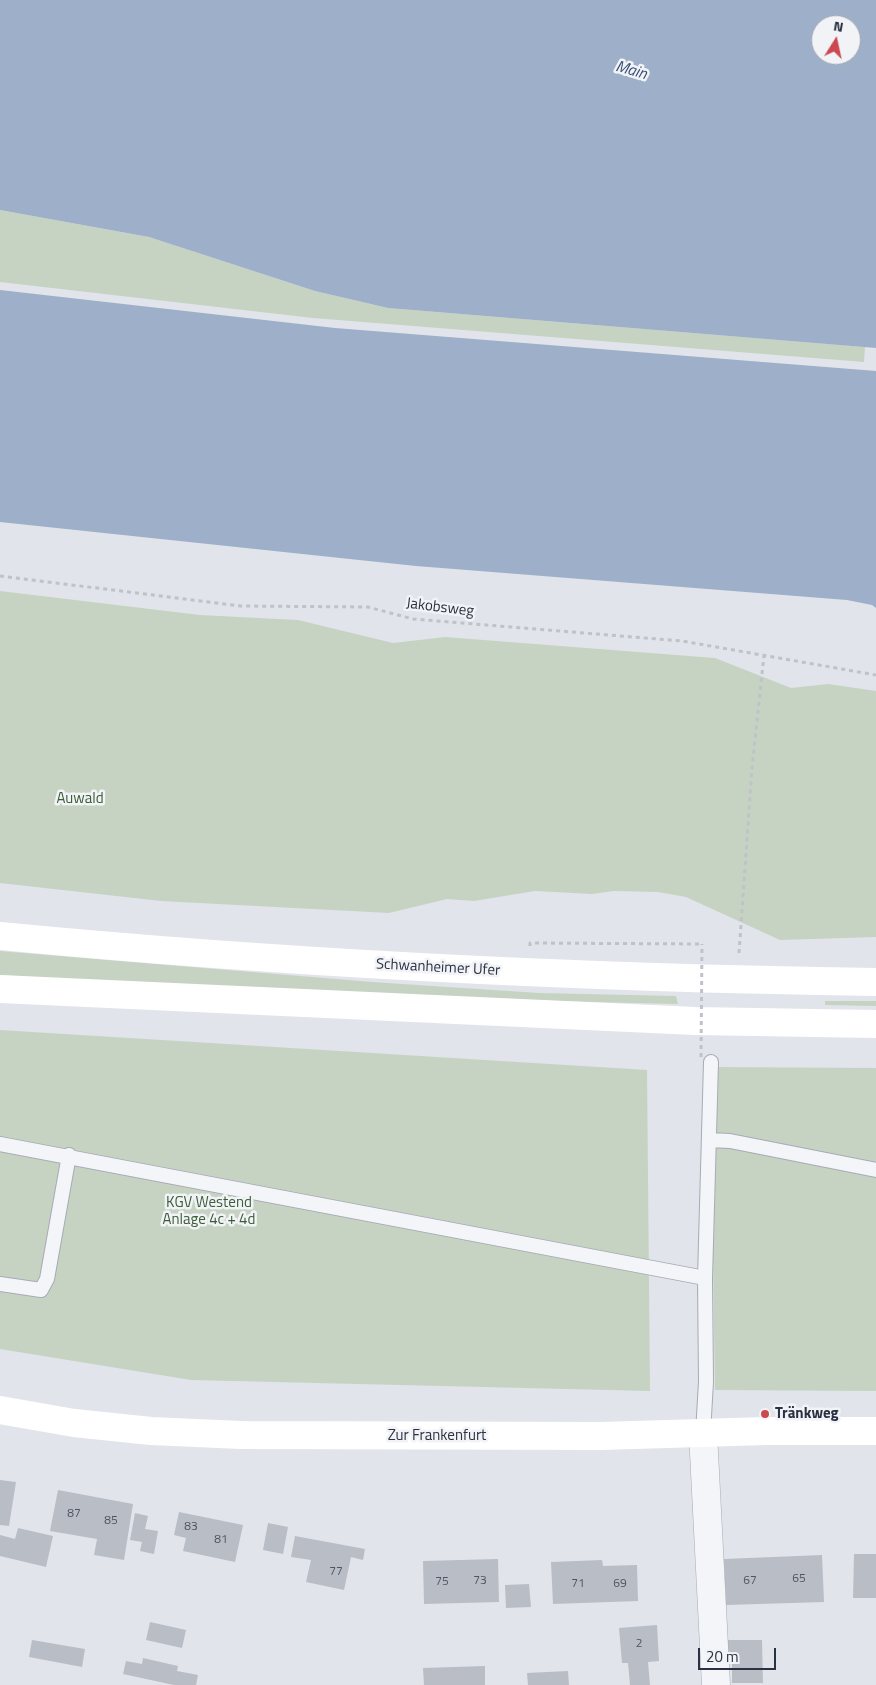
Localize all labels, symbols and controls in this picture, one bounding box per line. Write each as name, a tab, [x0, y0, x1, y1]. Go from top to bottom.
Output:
north arrow	[811, 15, 861, 65]
text: N	[832, 15, 845, 37]
water label: Main	[613, 57, 649, 85]
street label: Jakobsweg	[405, 595, 475, 621]
park label: Auwald	[56, 790, 104, 808]
street label: Schwanheimer Ufer	[375, 956, 501, 980]
park label: KGV Westend Anlage 4c + 4d	[163, 1194, 255, 1229]
place label: Tränkweg	[775, 1405, 839, 1423]
marker: Tränkweg	[759, 1408, 771, 1420]
street label: Zur Frankenfurt	[388, 1427, 486, 1445]
house number: 87	[67, 1507, 81, 1521]
house number: 85	[104, 1514, 118, 1528]
house number: 83	[184, 1520, 198, 1534]
house number: 81	[214, 1533, 228, 1547]
house number: 77	[329, 1565, 343, 1579]
house number: 65	[792, 1572, 806, 1586]
house number: 73	[473, 1574, 487, 1588]
house number: 67	[743, 1574, 757, 1588]
house number: 75	[435, 1575, 449, 1589]
house number: 71	[571, 1577, 585, 1591]
house number: 69	[613, 1577, 627, 1591]
house number: 2	[636, 1637, 642, 1651]
scale bar	[701, 1638, 778, 1670]
text: 20 m	[706, 1645, 739, 1668]

